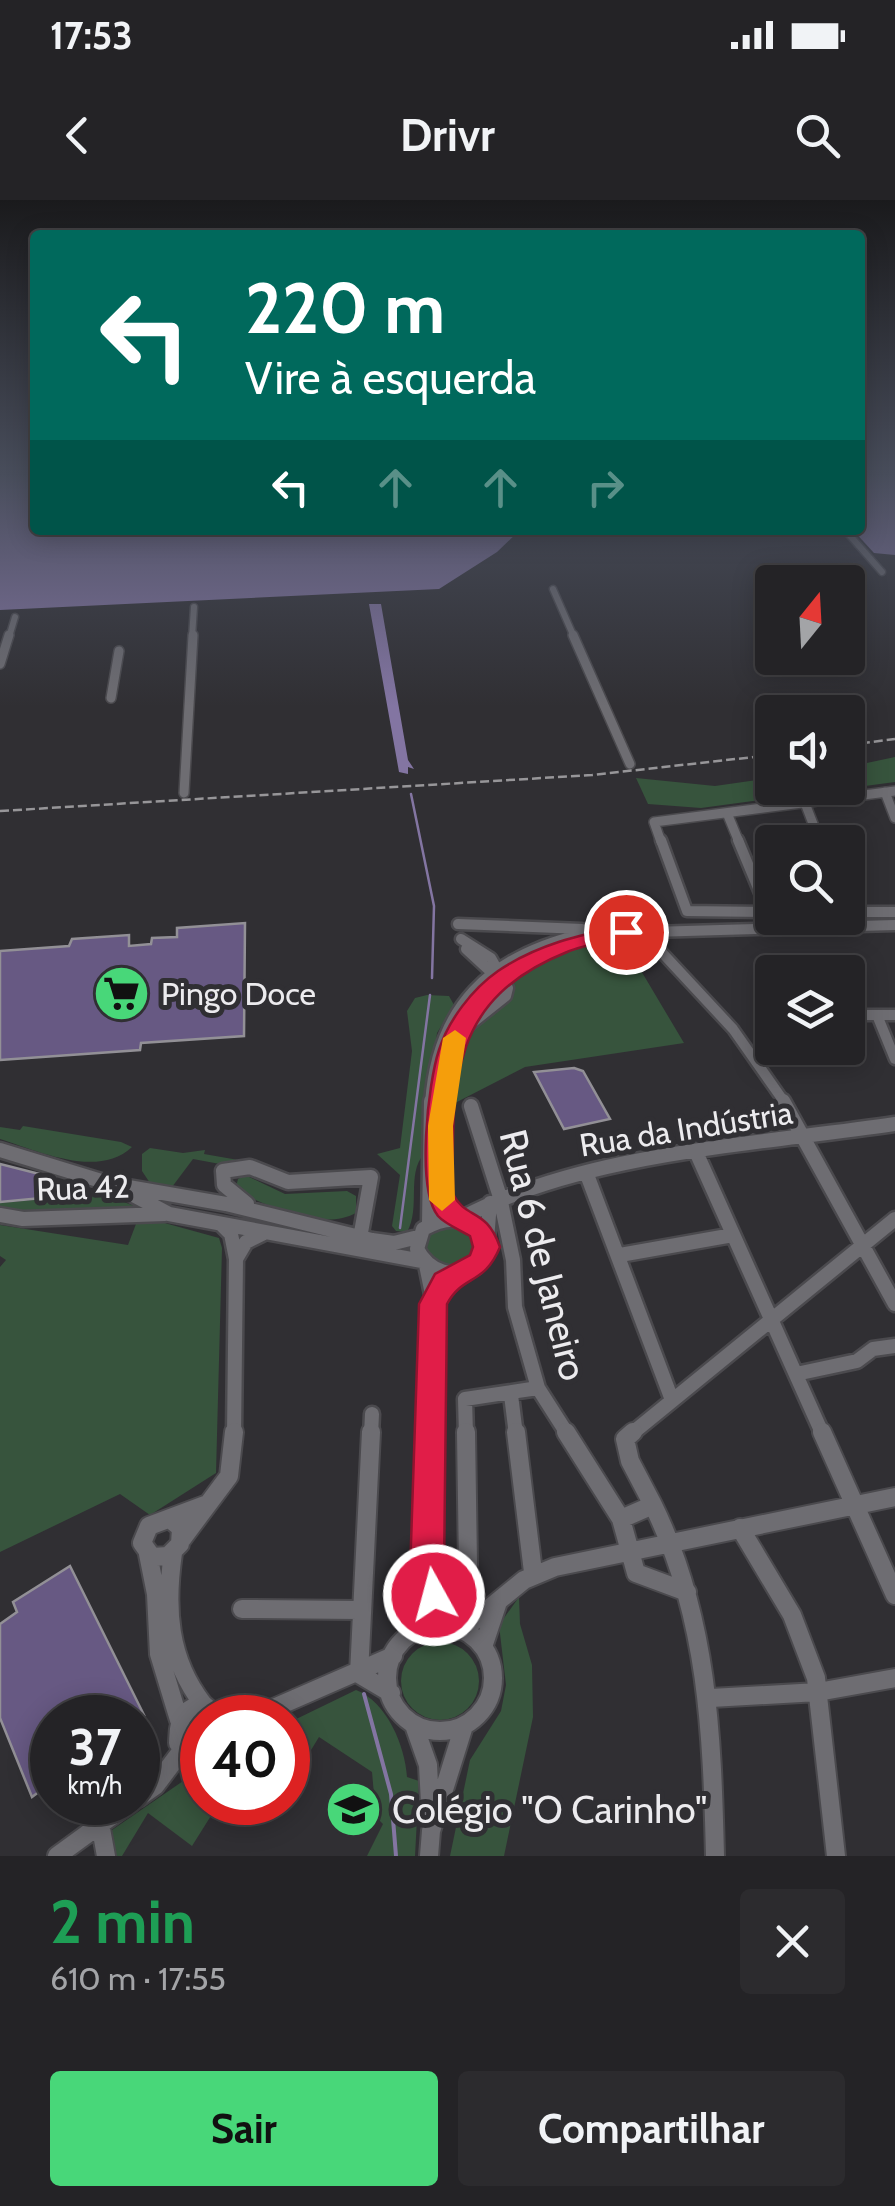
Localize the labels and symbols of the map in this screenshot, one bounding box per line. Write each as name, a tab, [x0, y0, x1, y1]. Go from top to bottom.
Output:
north arrow	[755, 565, 865, 675]
pin	[584, 890, 669, 975]
supermarket icon: Pingo Doce	[92, 964, 152, 1024]
place label: Pingo Doce	[161, 974, 316, 1013]
street label: Rua da Indústria	[577, 1092, 796, 1165]
street label: Rua 6 de Janeiro	[490, 1124, 597, 1385]
street label: Rua 42	[36, 1166, 130, 1209]
position arrow	[382, 1543, 486, 1647]
speed limit sign: 40	[180, 1695, 310, 1825]
school or university icon: Colégio "O Carinho"	[323, 1780, 383, 1840]
place label: Colégio "O Carinho"	[392, 1786, 707, 1833]

